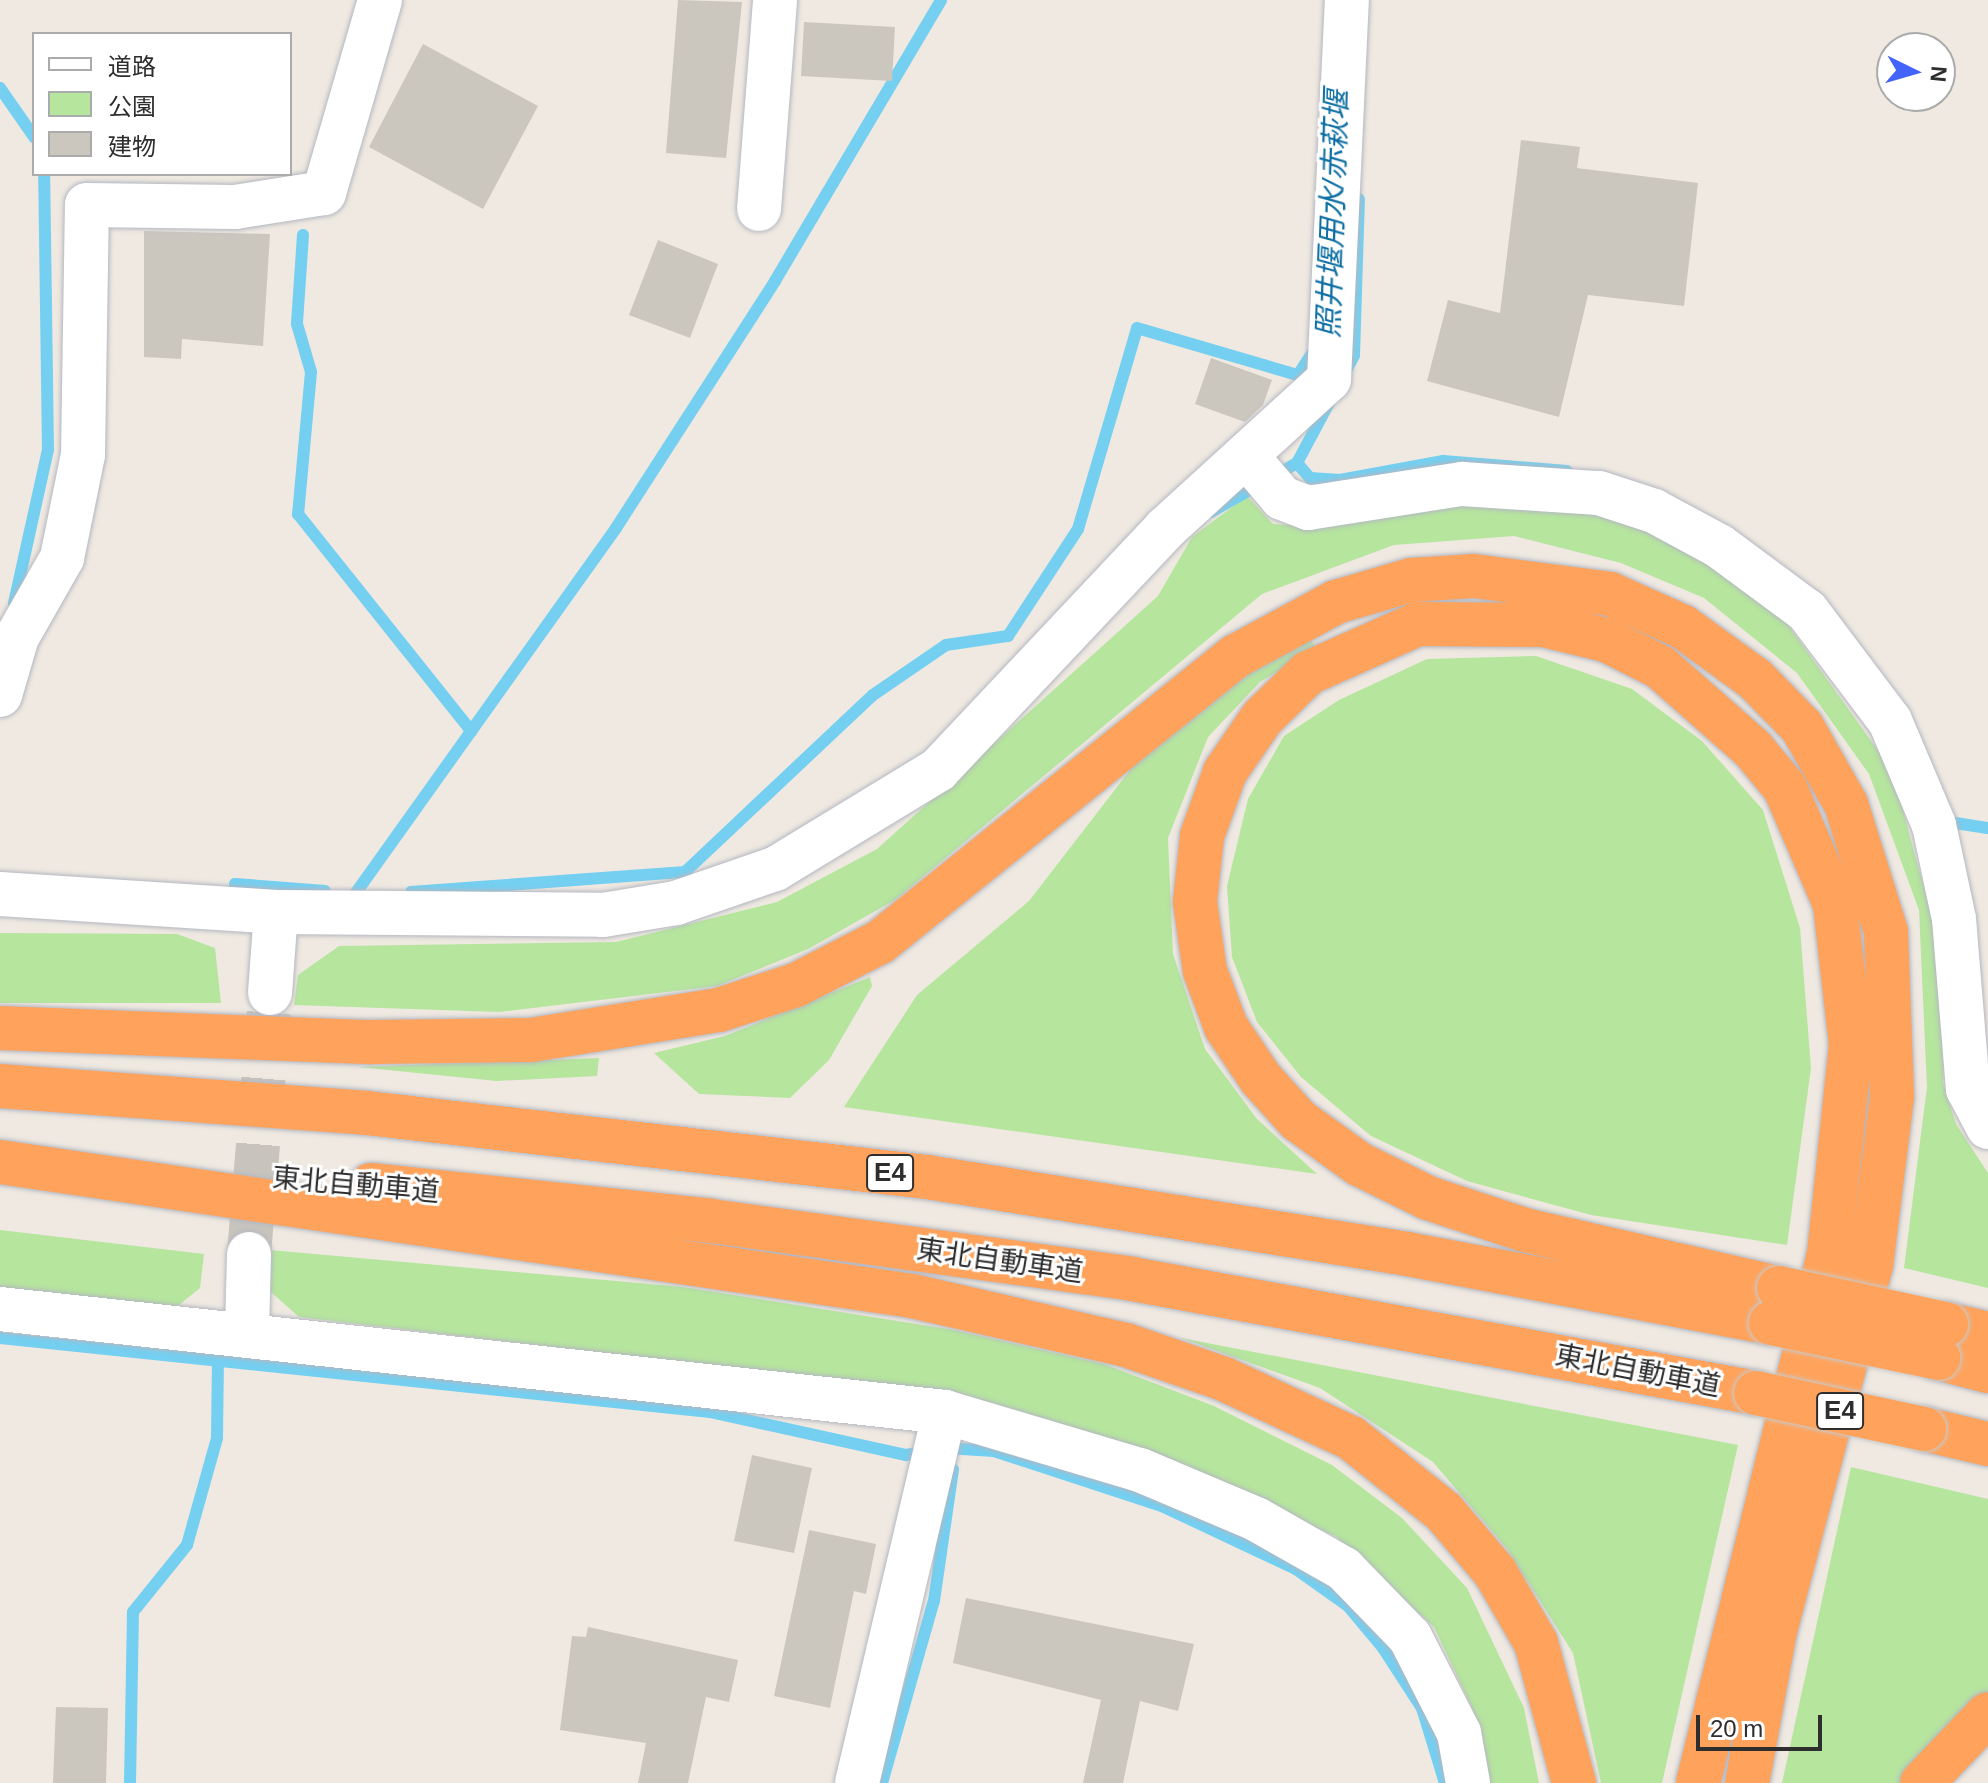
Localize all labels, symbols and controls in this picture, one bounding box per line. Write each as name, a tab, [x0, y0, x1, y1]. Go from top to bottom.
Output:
legend	[32, 32, 292, 176]
north arrow	[1876, 32, 1956, 112]
text: 道路	[108, 53, 156, 80]
text: N	[1925, 65, 1952, 83]
water label: 照井堰用水/赤萩堰	[1311, 89, 1355, 339]
text: 公園	[108, 93, 156, 120]
text: 建物	[108, 133, 156, 160]
road number: E4	[866, 1151, 914, 1195]
street label: 東北自動車道	[271, 1161, 441, 1209]
street label: 東北自動車道	[914, 1233, 1086, 1289]
street label: 東北自動車道	[1552, 1338, 1724, 1404]
road number: E4	[1816, 1389, 1864, 1433]
scale bar	[1700, 1699, 1826, 1749]
text: 20 m	[1710, 1715, 1763, 1742]

